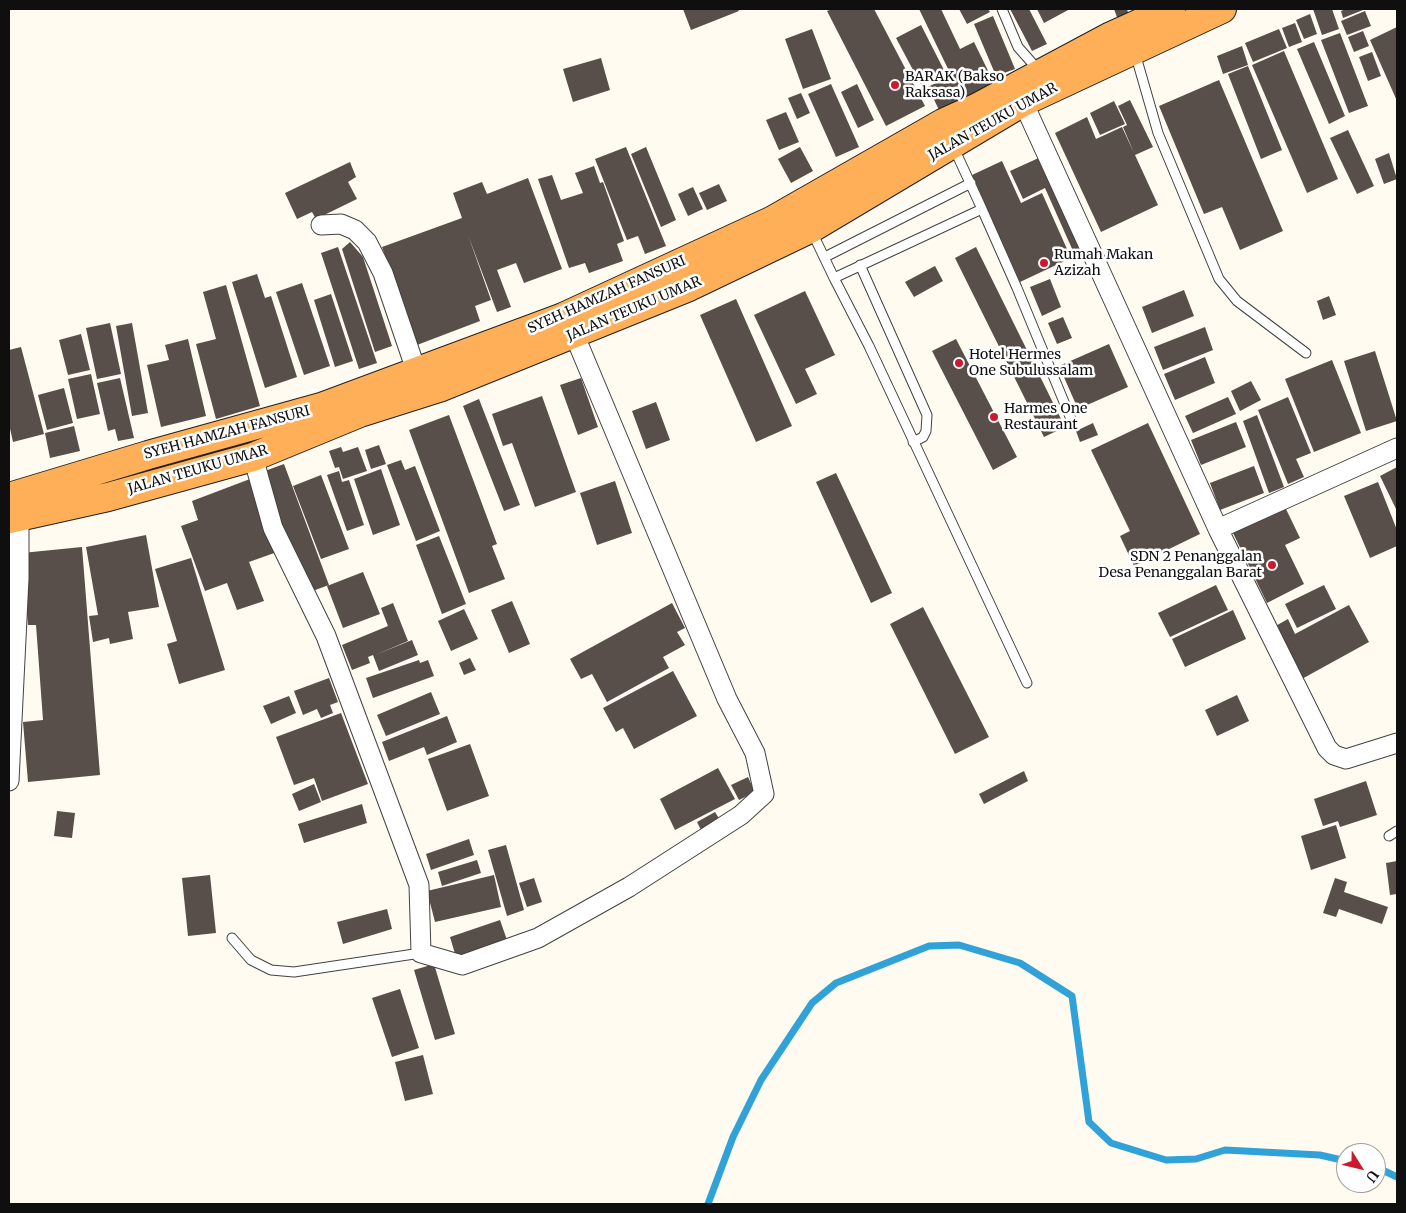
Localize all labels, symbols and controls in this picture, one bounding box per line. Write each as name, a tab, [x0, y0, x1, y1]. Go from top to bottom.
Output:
place label: BARAK (Bakso Raksasa)	[905, 69, 1004, 102]
marker: BARAK (Bakso Raksasa)	[889, 79, 901, 91]
street label: JALAN TEUKU UMAR	[926, 80, 1060, 164]
place label: Rumah Makan Azizah	[1054, 247, 1153, 280]
street label: SYEH HAMZAH FANSURI	[525, 252, 689, 338]
marker: Rumah Makan Azizah	[1038, 257, 1050, 269]
street label: JALAN TEUKU UMAR	[564, 273, 704, 345]
place label: Hotel Hermes One Subulussalam	[969, 347, 1093, 380]
marker: Hotel Hermes One Subulussalam	[953, 357, 965, 369]
place label: Harmes One Restaurant	[1004, 401, 1087, 434]
street label: SYEH HAMZAH FANSURI	[142, 403, 312, 463]
marker: Harmes One Restaurant	[988, 411, 1000, 423]
street label: JALAN TEUKU UMAR	[126, 442, 270, 498]
place label: SDN 2 Penanggalan Desa Penanggalan Barat	[1099, 549, 1262, 582]
marker: SDN 2 Penanggalan Desa Penanggalan Barat	[1266, 559, 1278, 571]
north arrow	[1336, 1143, 1386, 1193]
text: U	[1362, 1167, 1383, 1186]

